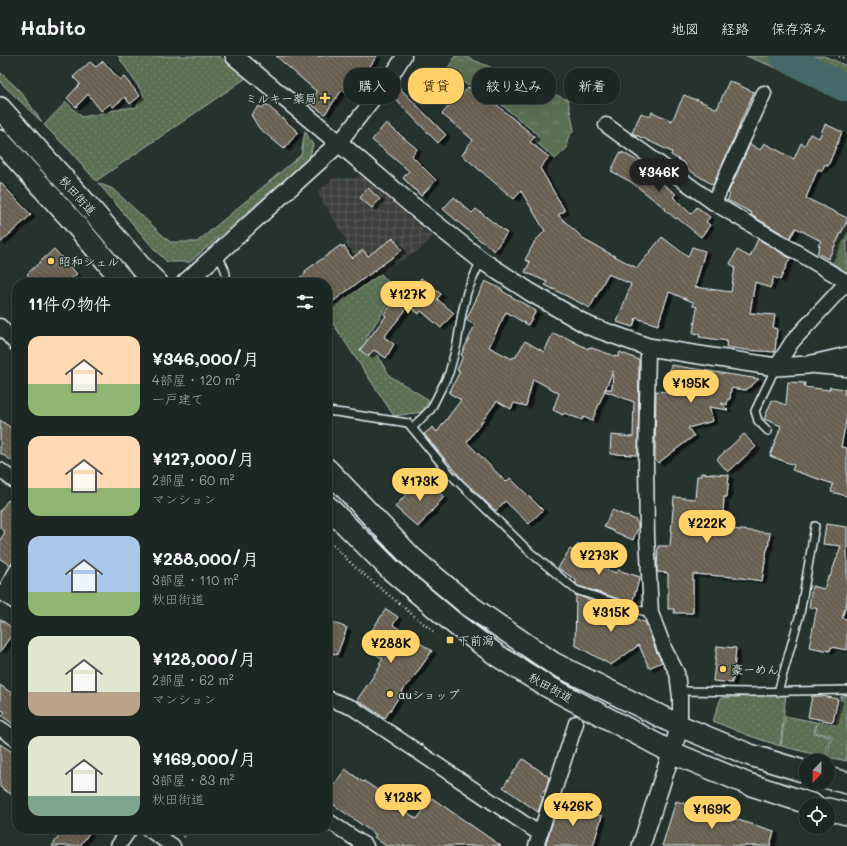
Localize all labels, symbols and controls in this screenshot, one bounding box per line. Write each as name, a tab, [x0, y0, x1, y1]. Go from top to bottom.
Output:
text: Habito	[20, 15, 85, 40]
text: 地図	[671, 19, 699, 38]
text: 経路	[721, 19, 749, 38]
text: 保存済み	[771, 19, 827, 38]
chip: 購入	[344, 68, 400, 104]
chip: 賃貸	[408, 68, 464, 104]
chip: 絞り込み	[472, 68, 556, 104]
chip: 新着	[564, 68, 620, 104]
place label: ミルキー薬局	[245, 90, 317, 106]
marker: ミルキー薬局	[320, 93, 330, 103]
pin: ¥346K	[631, 159, 687, 193]
text: ¥346K	[639, 163, 679, 180]
street label: 秋田街道	[56, 172, 100, 218]
place label: 昭和シェル	[59, 253, 119, 269]
marker: 昭和シェル	[46, 256, 56, 266]
pin: ¥127K	[380, 281, 436, 315]
text: ¥127K	[389, 285, 427, 302]
icon: filters	[294, 291, 316, 313]
text: 11件の物件	[28, 292, 111, 314]
text: ¥346,000/月	[152, 347, 259, 369]
icon: home	[60, 352, 108, 400]
pin: ¥195K	[663, 370, 719, 404]
text: 4部屋 · 120 m²	[152, 371, 240, 388]
text: ¥195K	[672, 374, 710, 391]
text: 一戸建て	[152, 390, 204, 407]
text: ¥127,000/月	[152, 447, 255, 469]
icon: home	[60, 452, 108, 500]
pin: ¥173K	[392, 468, 448, 502]
text: 2部屋 · 60 m²	[152, 471, 235, 488]
text: ¥173K	[401, 472, 439, 489]
text: マンション	[152, 490, 216, 507]
pin: ¥222K	[679, 510, 735, 544]
text: ¥222K	[688, 514, 726, 531]
pin: ¥273K	[571, 542, 627, 576]
text: ¥273K	[579, 546, 619, 563]
text: ¥288,000/月	[152, 547, 259, 569]
icon: home	[60, 552, 108, 600]
text: 3部屋 · 110 m²	[152, 571, 239, 588]
text: 秋田街道	[152, 590, 204, 607]
pin: ¥315K	[583, 599, 639, 633]
text: ¥315K	[592, 603, 630, 620]
pin: ¥288K	[363, 630, 419, 664]
place label: 下前潟	[458, 632, 494, 648]
text: ¥288K	[371, 634, 411, 651]
marker: 下前潟	[445, 635, 455, 645]
text: ¥128,000/月	[152, 647, 256, 669]
icon: home	[60, 652, 108, 700]
place label: 豪ーめん	[731, 661, 779, 677]
marker: 豪ーめん	[718, 664, 728, 674]
street label: 秋田街道	[526, 668, 576, 706]
text: 2部屋 · 62 m²	[152, 671, 234, 688]
place label: auショップ	[398, 686, 460, 702]
marker: auショップ	[385, 689, 395, 699]
text: マンション	[152, 690, 216, 707]
text: ¥169,000/月	[152, 747, 256, 769]
icon: home	[60, 752, 108, 800]
north arrow	[799, 754, 835, 790]
map controls	[799, 754, 835, 834]
text: 3部屋 · 83 m²	[152, 771, 235, 788]
pin: ¥128K	[375, 784, 431, 818]
text: ¥128K	[384, 788, 422, 805]
text: 秋田街道	[152, 790, 204, 807]
pin: ¥426K	[545, 793, 601, 827]
pin: ¥169K	[684, 796, 740, 830]
text: ¥426K	[553, 797, 593, 814]
button: locate	[799, 798, 835, 834]
text: ¥169K	[693, 800, 731, 817]

